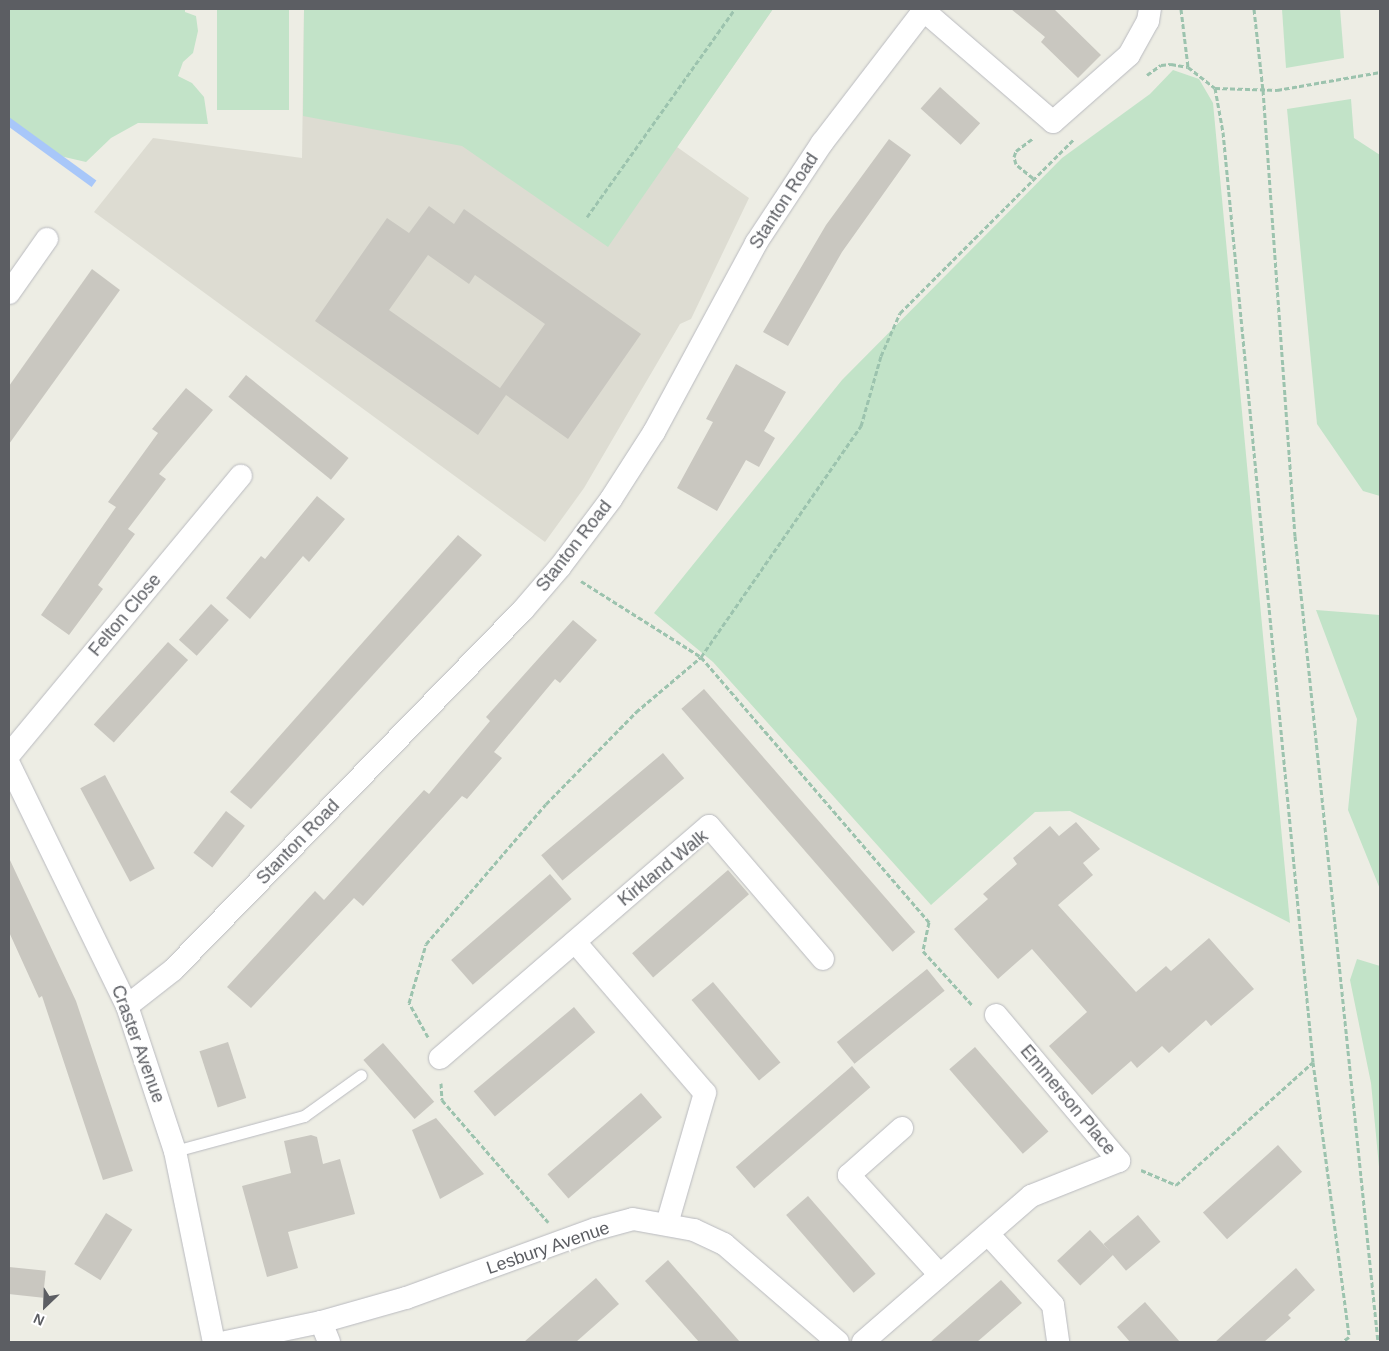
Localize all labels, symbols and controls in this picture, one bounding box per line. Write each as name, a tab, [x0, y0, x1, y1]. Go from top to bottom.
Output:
street label: Stanton Road	[745, 149, 823, 253]
street label: Stanton Road	[532, 496, 616, 596]
street label: Felton Close	[84, 569, 166, 661]
street label: Stanton Road	[252, 795, 344, 889]
street label: Kirkland Walk	[614, 825, 712, 911]
street label: Craster Avenue	[107, 982, 169, 1106]
street label: Emmerson Place	[1016, 1041, 1120, 1159]
street label: Lesbury Avenue	[483, 1217, 613, 1279]
north arrow	[20, 1281, 70, 1331]
text: N	[31, 1310, 47, 1329]

